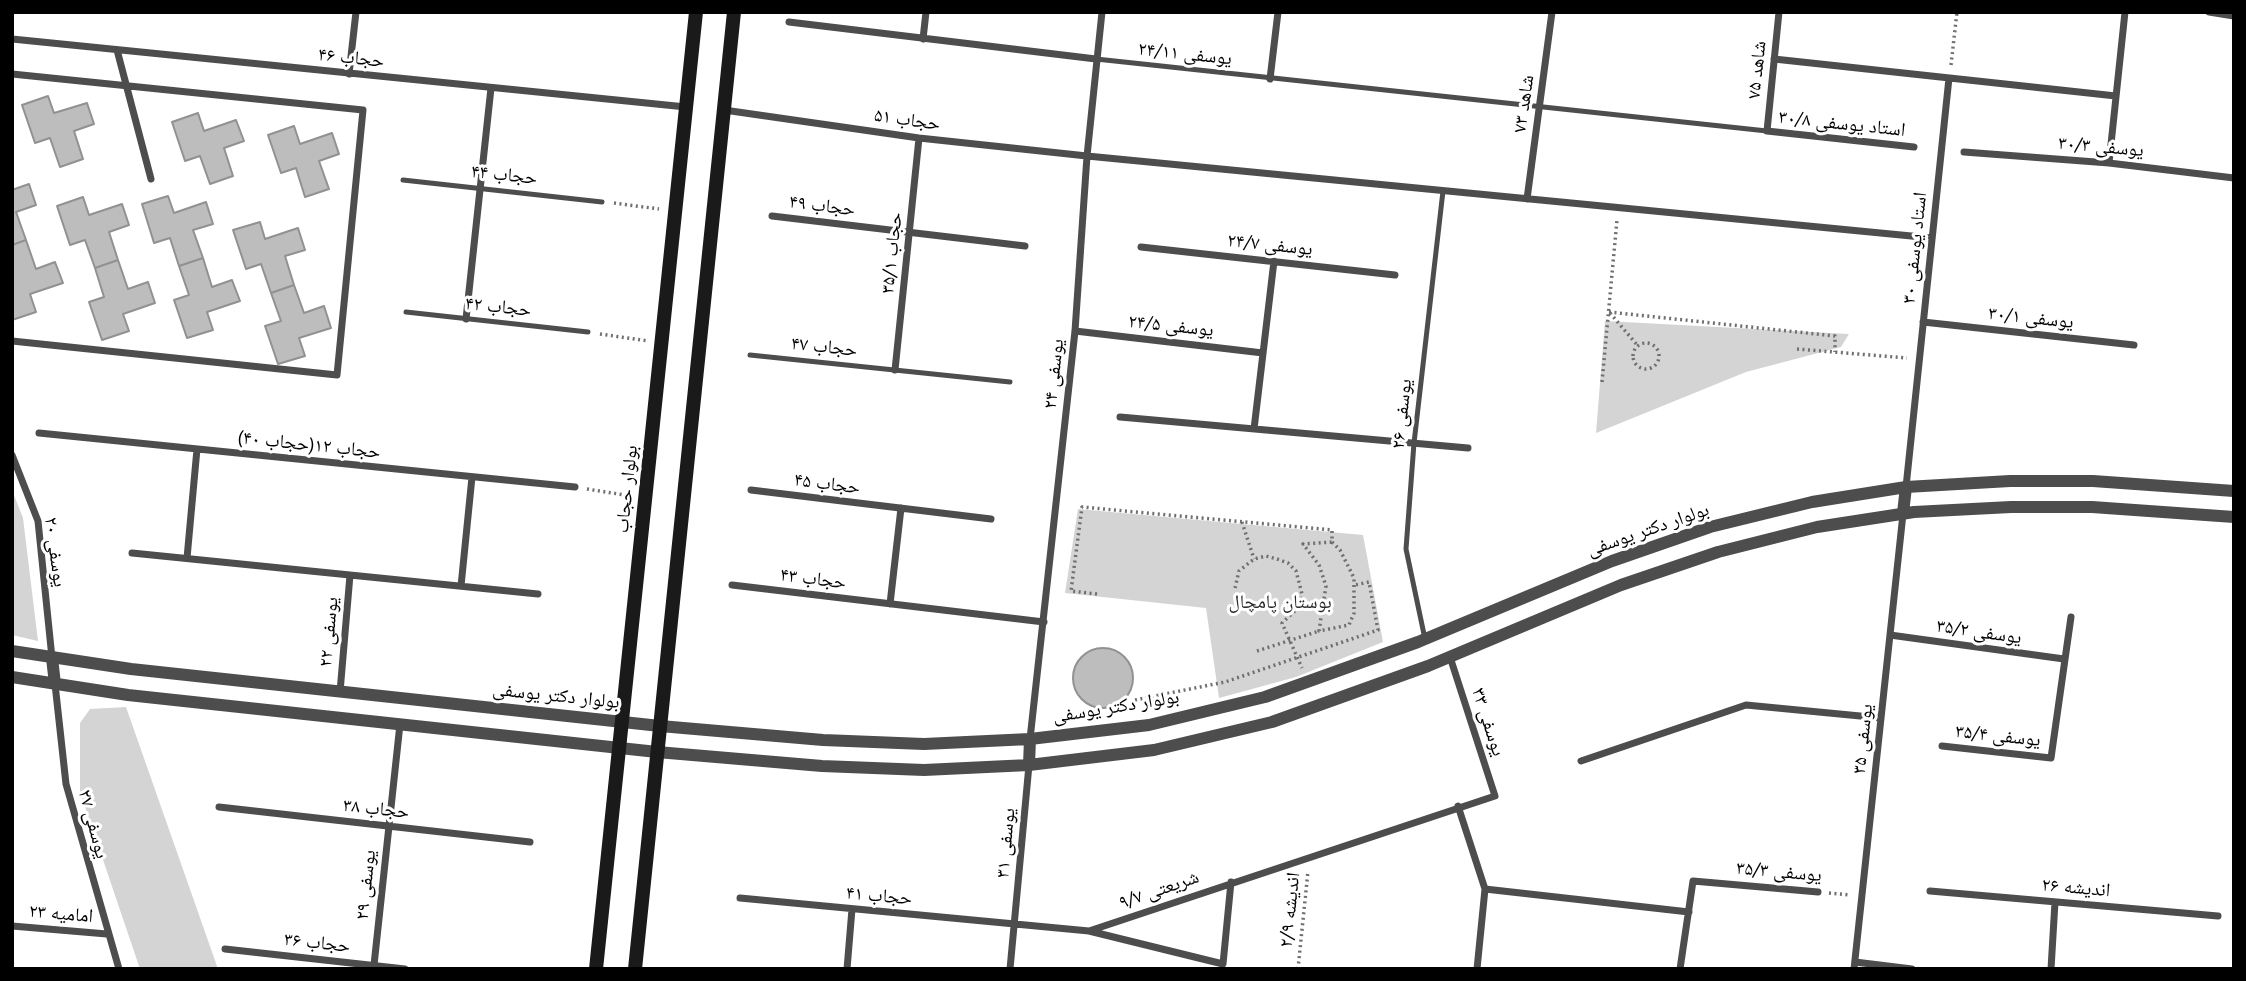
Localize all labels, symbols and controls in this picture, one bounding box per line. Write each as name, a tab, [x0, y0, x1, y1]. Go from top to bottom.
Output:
street label: یوسفی ۲۴/۱۱	[1137, 38, 1233, 70]
street label: شاهد ۷۵	[1743, 40, 1771, 100]
street label: حجاب ۴۶	[317, 43, 385, 73]
street label: شاهد ۷۳	[1509, 74, 1539, 134]
street label: حجاب ۵۱	[873, 104, 941, 136]
street label: استاد یوسفی ۳۰/۸	[1777, 106, 1907, 142]
street label: یوسفی ۳۰/۳	[2057, 132, 2145, 162]
street label: حجاب ۴۴	[470, 160, 538, 190]
street label: حجاب ۴۹	[788, 191, 856, 221]
street label: استاد یوسفی ۳۰	[1898, 191, 1932, 305]
street label: حجاب ۳۵/۱	[876, 211, 908, 295]
street label: یوسفی ۲۴/۷	[1226, 229, 1314, 261]
street label: حجاب ۴۲	[464, 292, 532, 322]
street label: یوسفی ۳۰/۱	[1987, 302, 2075, 334]
street label: یوسفی ۲۴/۵	[1127, 310, 1215, 342]
street label: حجاب ۴۷	[790, 332, 858, 362]
street label: یوسفی ۲۴	[1039, 338, 1069, 410]
street label: یوسفی ۲۶	[1387, 378, 1417, 450]
street label: حجاب ۱۲(حجاب ۴۰)	[237, 426, 381, 464]
street label: بولوار حجاب	[611, 444, 643, 534]
street label: حجاب ۴۵	[793, 469, 861, 499]
street label: بولوار دکتر یوسفی	[1584, 498, 1712, 562]
street label: یوسفی ۲۰	[39, 516, 71, 588]
street label: حجاب ۴۳	[779, 564, 847, 594]
park label: بوستان پامچال	[1228, 592, 1332, 614]
street label: یوسفی ۲۲	[315, 596, 343, 668]
street label: یوسفی ۳۵/۲	[1935, 615, 2023, 649]
street label: بولوار دکتر یوسفی	[491, 678, 621, 714]
street label: یوسفی ۳۳	[1466, 685, 1510, 759]
street label: بولوار دکتر یوسفی	[1051, 686, 1181, 728]
street label: یوسفی ۳۵	[1848, 703, 1878, 775]
street label: یوسفی ۳۵/۴	[1954, 720, 2042, 752]
street label: یوسفی ۲۷	[73, 787, 113, 861]
street label: حجاب ۳۸	[342, 794, 410, 824]
street label: یوسفی ۳۱	[992, 807, 1020, 879]
street label: یوسفی ۲۹	[351, 849, 381, 921]
street label: یوسفی ۳۵/۳	[1735, 857, 1823, 887]
street label: شریعتی ۹/۷	[1116, 866, 1202, 914]
street label: اندیشه ۲/۹	[1275, 871, 1305, 949]
street label: اندیشه ۲۶	[2041, 874, 2111, 902]
street label: حجاب ۴۱	[845, 882, 913, 910]
street label: امامیه ۲۳	[28, 900, 94, 928]
street label: حجاب ۳۶	[283, 928, 351, 958]

